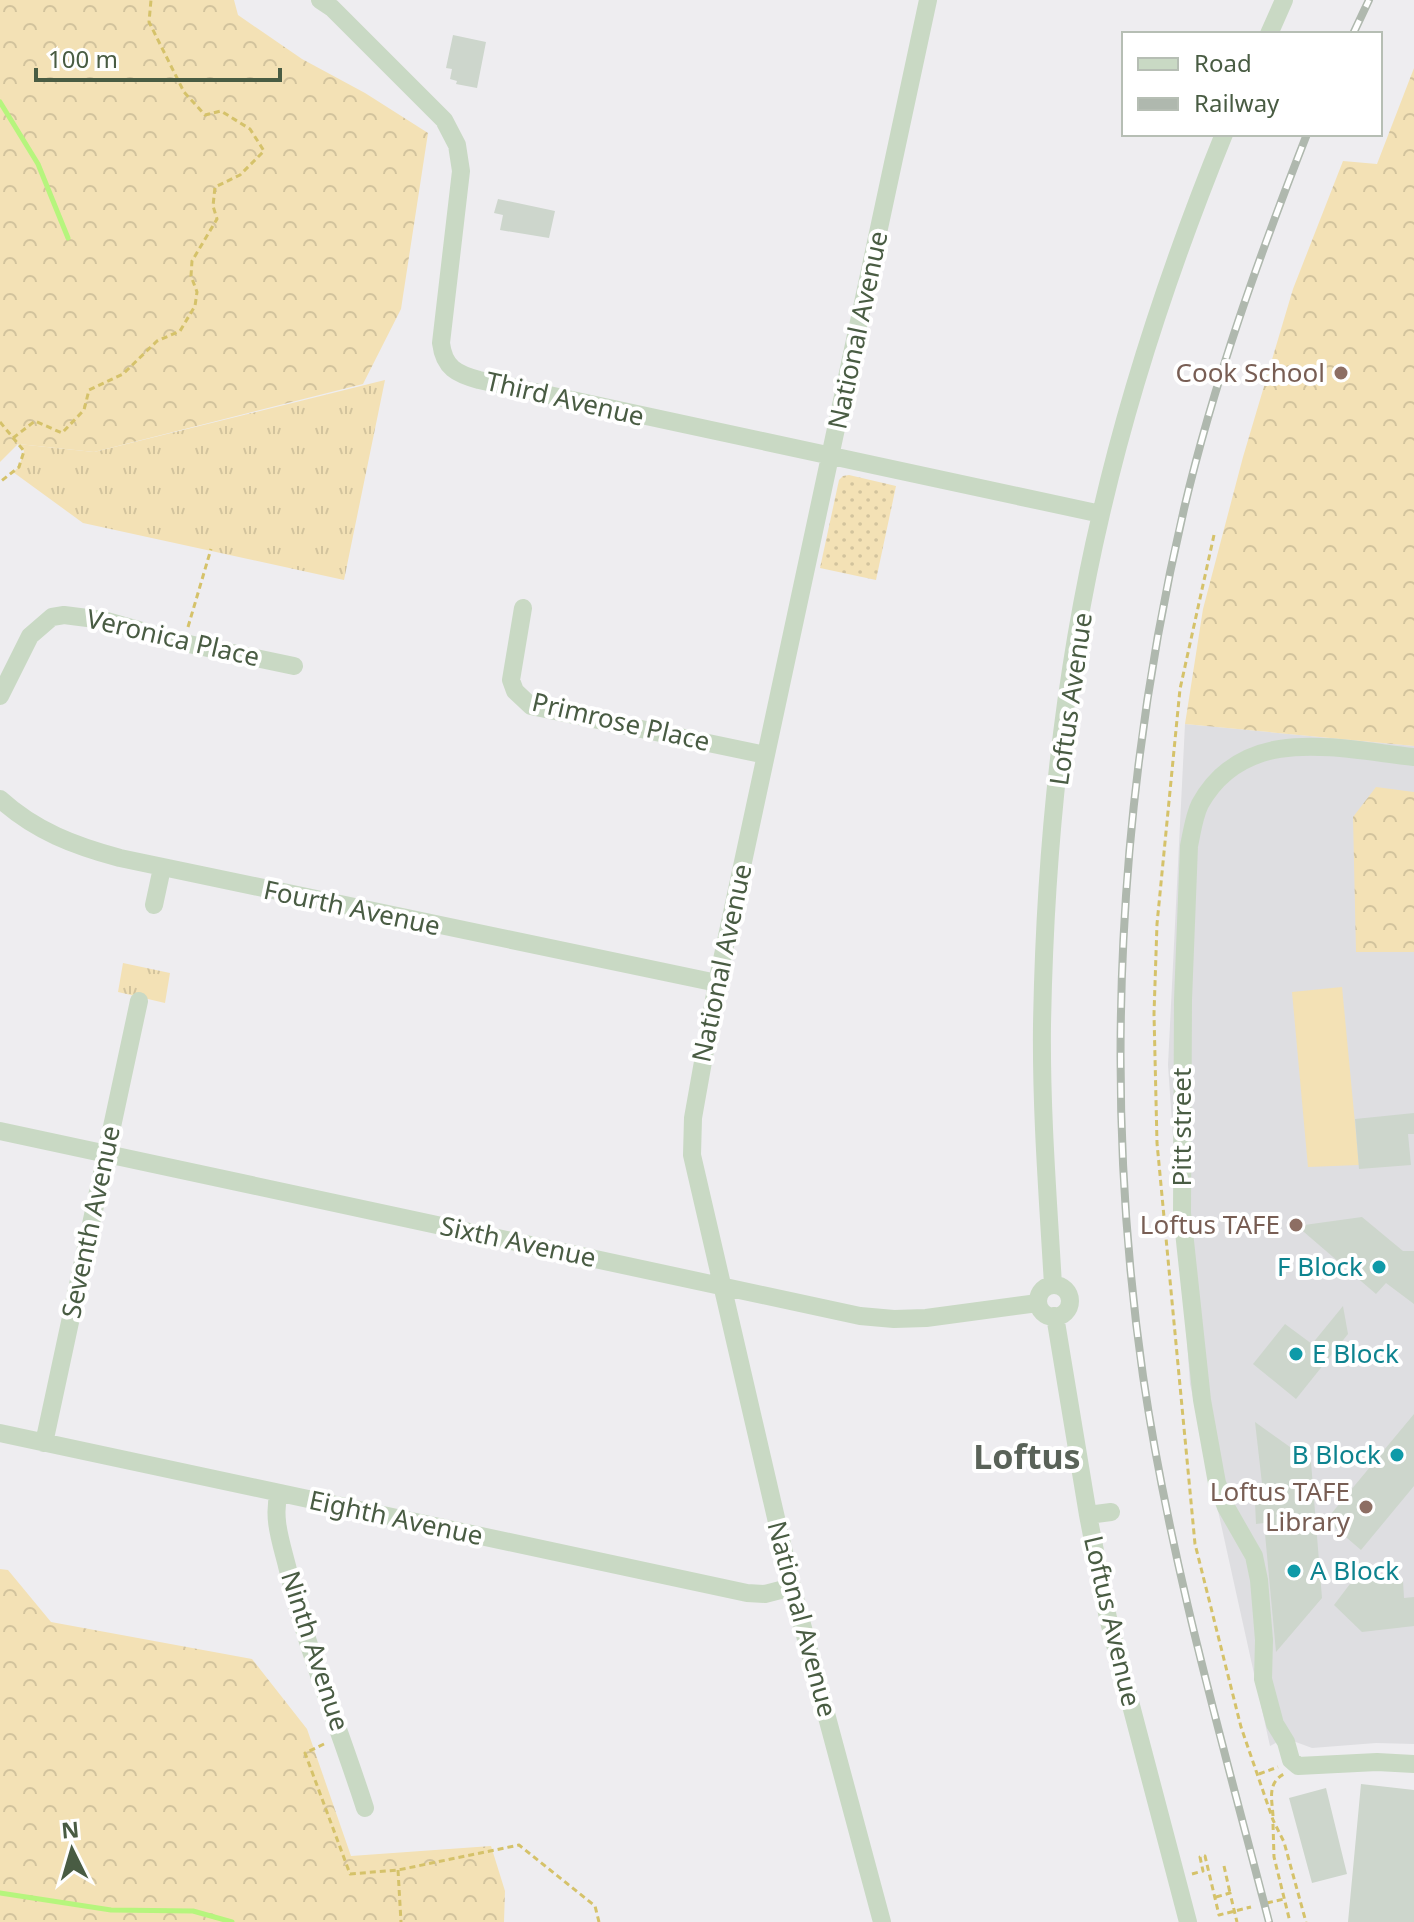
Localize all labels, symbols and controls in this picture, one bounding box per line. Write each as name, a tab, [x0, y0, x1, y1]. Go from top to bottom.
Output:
scale bar	[36, 32, 280, 82]
legend	[1122, 32, 1382, 136]
text: 100 m	[48, 42, 118, 75]
text: Road	[1194, 46, 1252, 79]
text: Railway	[1194, 86, 1280, 119]
street label: National Avenue	[818, 227, 896, 432]
place label: Cook School	[1175, 354, 1325, 390]
street label: Third Avenue	[482, 362, 648, 434]
marker: Cook School	[1332, 364, 1350, 382]
street label: Veronica Place	[83, 600, 263, 674]
street label: Loftus Avenue	[1040, 610, 1100, 788]
street label: Primrose Place	[529, 683, 714, 759]
street label: National Avenue	[682, 860, 760, 1065]
street label: Fourth Avenue	[261, 871, 444, 943]
street label: Pitt street	[1163, 1068, 1199, 1186]
street label: Seventh Avenue	[52, 1122, 128, 1321]
place label: Loftus TAFE	[1140, 1206, 1280, 1242]
street label: Sixth Avenue	[437, 1207, 599, 1275]
marker: Loftus TAFE	[1287, 1216, 1305, 1234]
place label: F Block	[1277, 1248, 1363, 1284]
marker: F Block	[1370, 1258, 1388, 1276]
place label: E Block	[1312, 1335, 1399, 1371]
marker: E Block	[1287, 1345, 1305, 1363]
district label: Loftus	[973, 1433, 1081, 1479]
place label: B Block	[1292, 1436, 1381, 1472]
marker: B Block	[1388, 1446, 1406, 1464]
place label: Loftus TAFE Library	[1210, 1473, 1351, 1539]
street label: Eighth Avenue	[306, 1481, 486, 1553]
marker: Loftus TAFE Library	[1357, 1498, 1375, 1516]
street label: National Avenue	[759, 1517, 846, 1721]
street label: Loftus Avenue	[1076, 1532, 1150, 1710]
place label: A Block	[1310, 1552, 1399, 1588]
marker: A Block	[1285, 1562, 1303, 1580]
street label: Ninth Avenue	[273, 1566, 359, 1735]
north arrow	[32, 1810, 112, 1890]
text: N	[60, 1813, 80, 1845]

